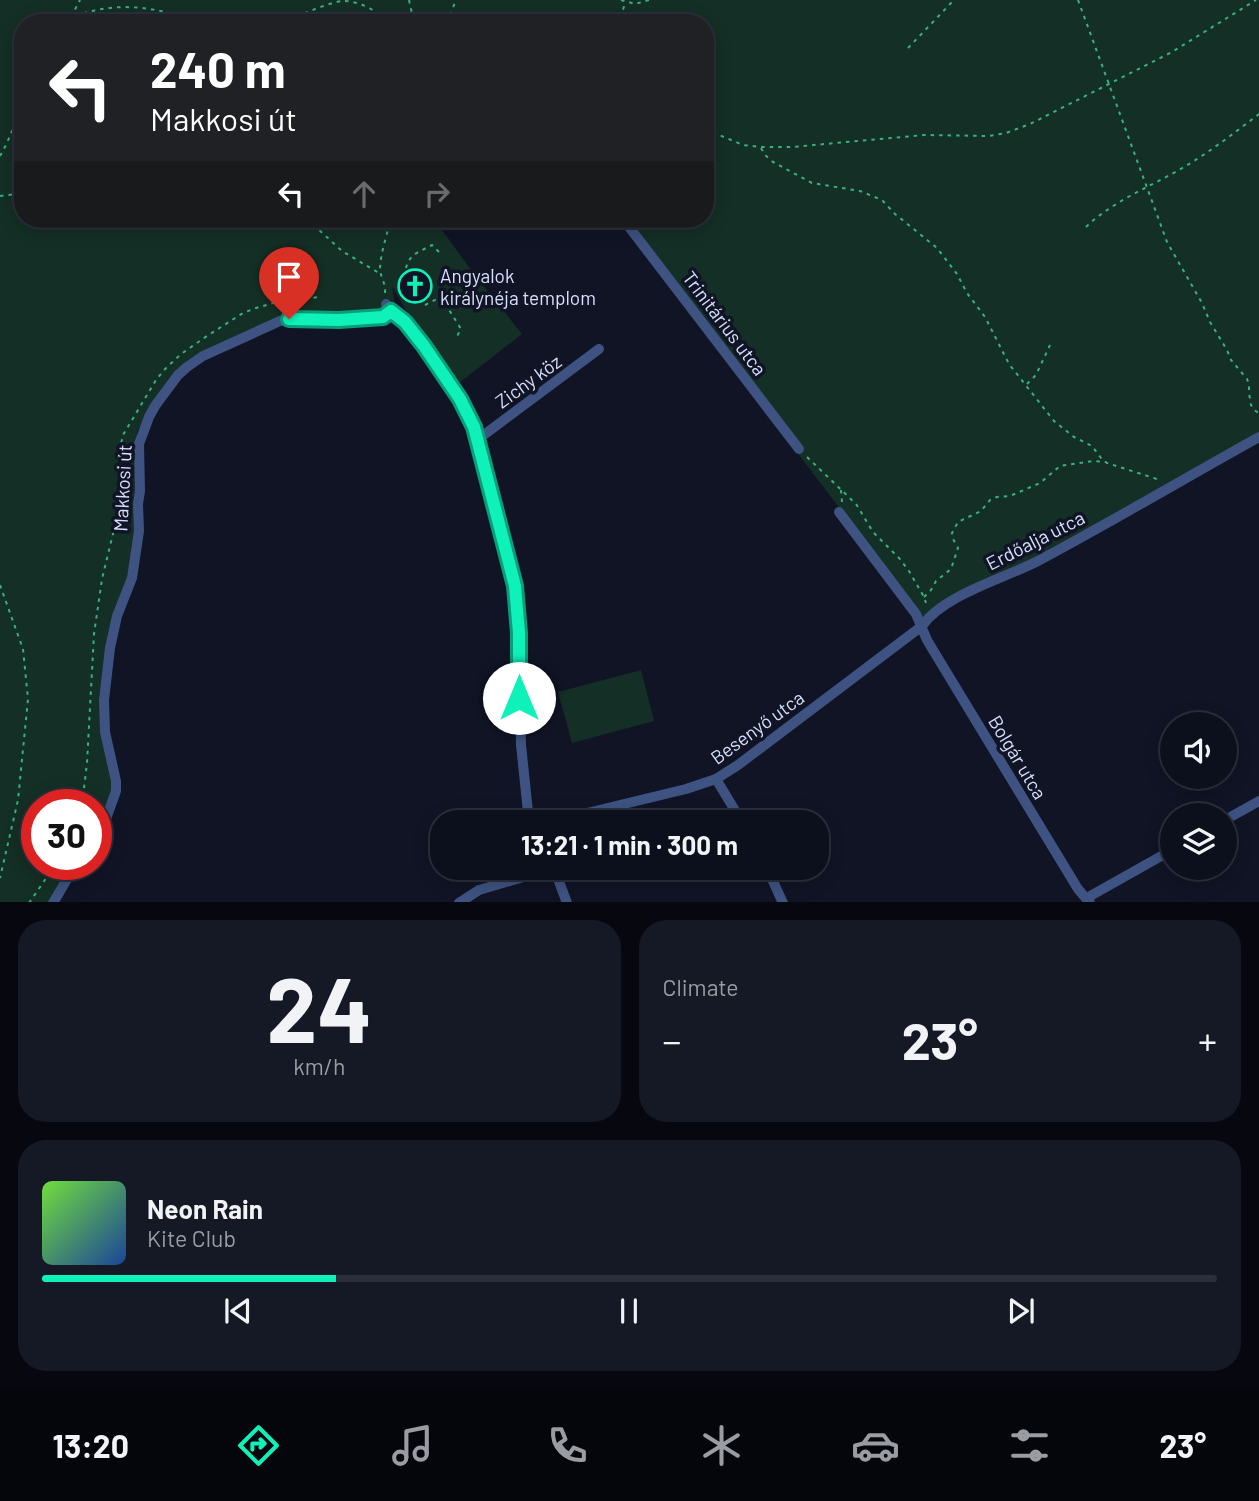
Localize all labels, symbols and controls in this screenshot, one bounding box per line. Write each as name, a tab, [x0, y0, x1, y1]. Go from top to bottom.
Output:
text: 240 m	[150, 39, 286, 98]
icon: left	[35, 42, 126, 133]
text: Makkosi út	[150, 99, 297, 137]
icon: left	[272, 175, 310, 213]
icon: ahead	[345, 175, 383, 213]
icon: right	[418, 175, 456, 213]
pin	[259, 247, 319, 319]
icon: arrive	[270, 258, 308, 296]
place label: Angyalok királynéja templom	[440, 264, 596, 309]
street label: Trinitárius utca	[678, 266, 772, 380]
church icon: Angyalok királynéja templom	[396, 267, 434, 305]
street label: Zichy köz	[491, 349, 565, 413]
street label: Makkosi út	[108, 444, 136, 532]
street label: Erdőalja utca	[982, 505, 1088, 575]
position arrow	[482, 661, 556, 735]
street label: Besenyő utca	[706, 685, 808, 769]
street label: Bolgár utca	[984, 711, 1052, 803]
map controls	[1160, 712, 1237, 880]
button: sound	[1160, 712, 1237, 789]
speed limit sign: 30	[21, 789, 112, 880]
button: layers	[1160, 803, 1237, 880]
text: 13:21 · 1 min · 300 m	[521, 829, 738, 860]
text: 24	[266, 952, 372, 1061]
text: Climate	[663, 973, 739, 1001]
text: 23°	[902, 1008, 978, 1070]
text: −	[663, 1017, 682, 1063]
text: +	[1198, 1017, 1217, 1063]
text: km/h	[293, 1052, 345, 1080]
text: Neon Rain	[147, 1193, 263, 1224]
text: Kite Club	[147, 1224, 236, 1252]
icon: previous	[219, 1292, 257, 1330]
icon: pause	[610, 1292, 648, 1330]
icon: next	[1002, 1292, 1040, 1330]
icon: directions	[234, 1421, 283, 1470]
icon: music	[388, 1421, 437, 1470]
icon: phone	[543, 1421, 592, 1470]
icon: climate	[697, 1421, 746, 1470]
icon: car	[851, 1421, 900, 1470]
icon: filters	[1005, 1421, 1054, 1470]
text: 13:20	[53, 1426, 129, 1464]
text: 23°	[1160, 1426, 1206, 1464]

